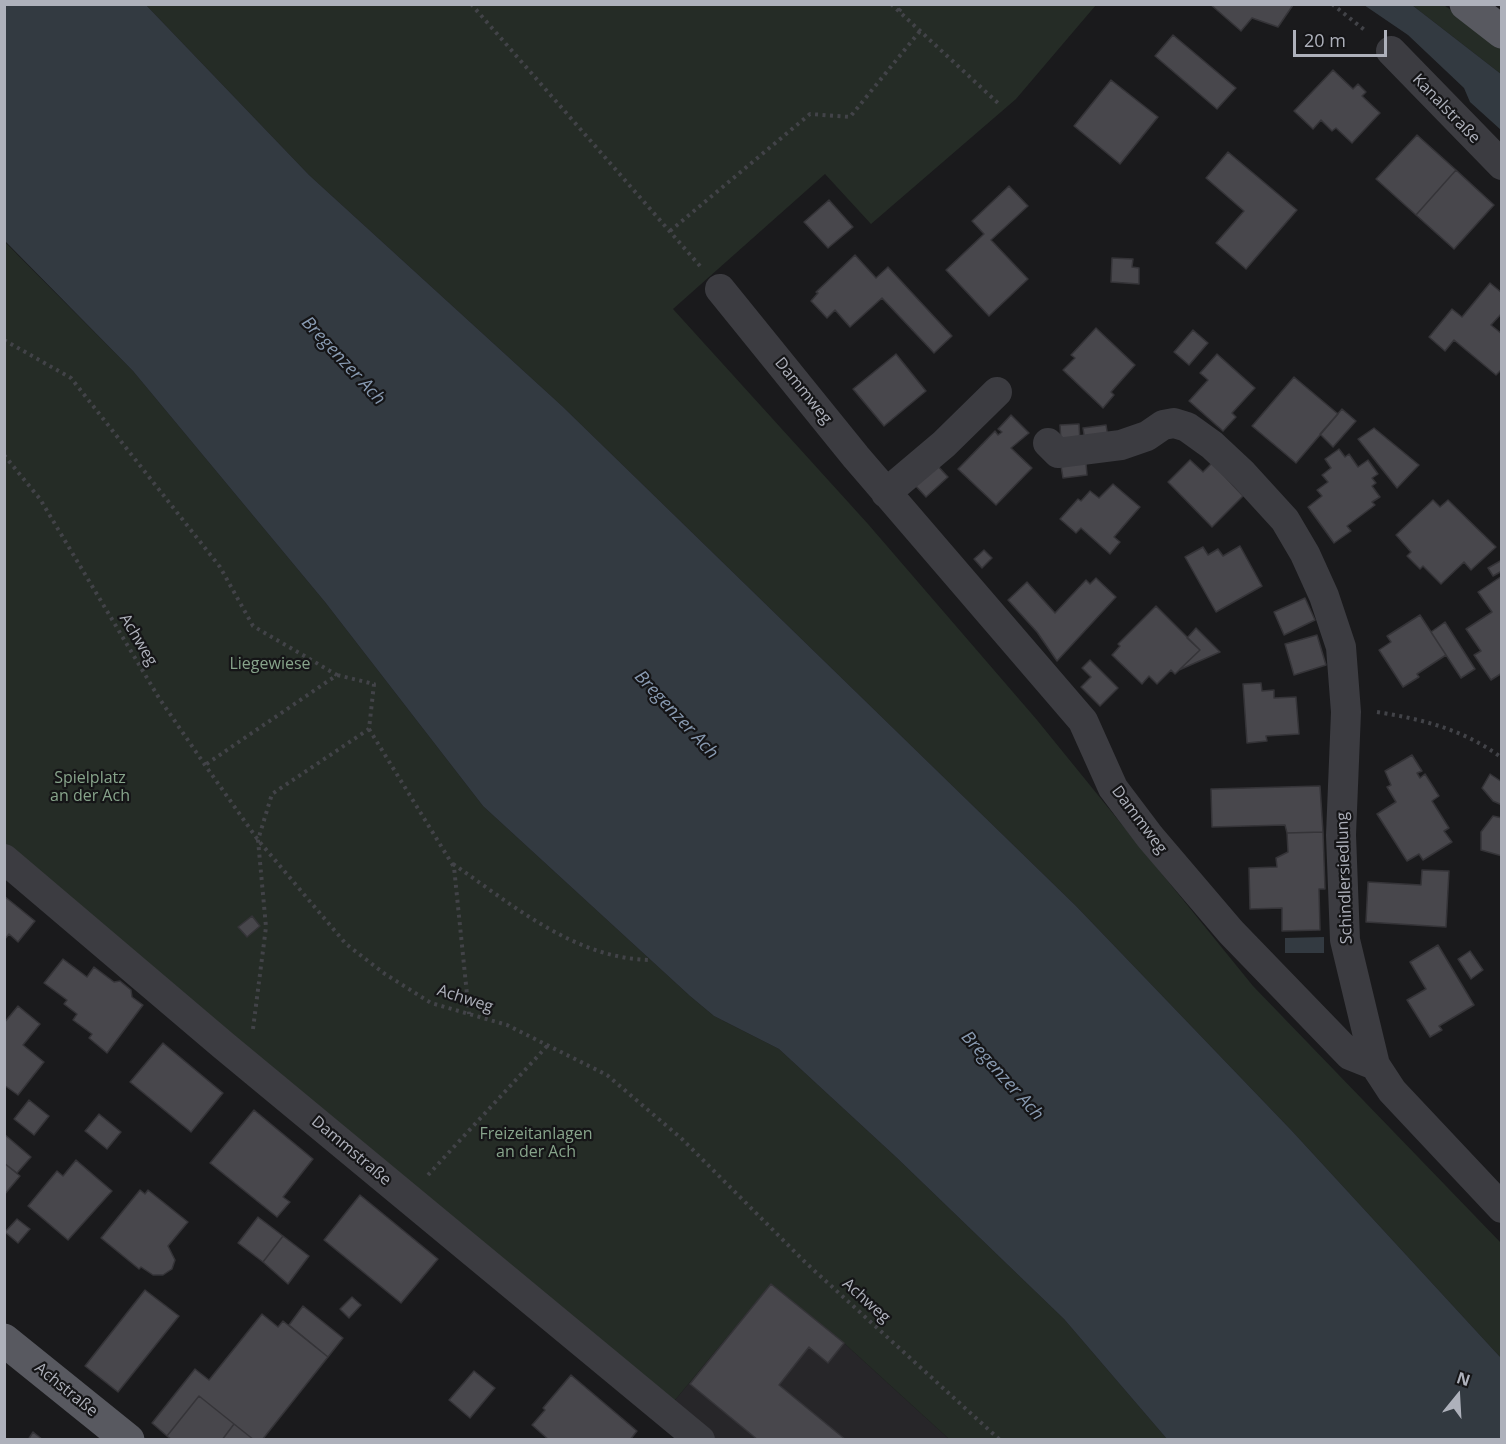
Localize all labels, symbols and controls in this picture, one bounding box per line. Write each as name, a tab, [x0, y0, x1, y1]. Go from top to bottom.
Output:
scale bar	[1296, 18, 1390, 56]
text: 20 m	[1304, 28, 1346, 52]
street label: Kanalstraße	[1408, 70, 1484, 148]
water label: Bregenzer Ach	[297, 312, 389, 410]
street label: Dammweg	[770, 354, 836, 428]
street label: Achweg	[115, 610, 161, 670]
park label: Liegewiese	[229, 654, 311, 674]
water label: Bregenzer Ach	[630, 666, 722, 764]
park label: Spielplatz an der Ach	[50, 768, 130, 806]
street label: Dammweg	[1107, 782, 1171, 858]
street label: Schindlersiedlung	[1333, 812, 1357, 944]
street label: Achweg	[435, 981, 495, 1017]
water label: Bregenzer Ach	[956, 1027, 1048, 1125]
street label: Dammstraße	[307, 1112, 395, 1190]
park label: Freizeitanlagen an der Ach	[479, 1124, 593, 1162]
street label: Achweg	[838, 1275, 894, 1327]
street label: Achstraße	[31, 1359, 101, 1421]
north arrow	[1428, 1366, 1488, 1426]
text: N	[1454, 1366, 1473, 1391]

